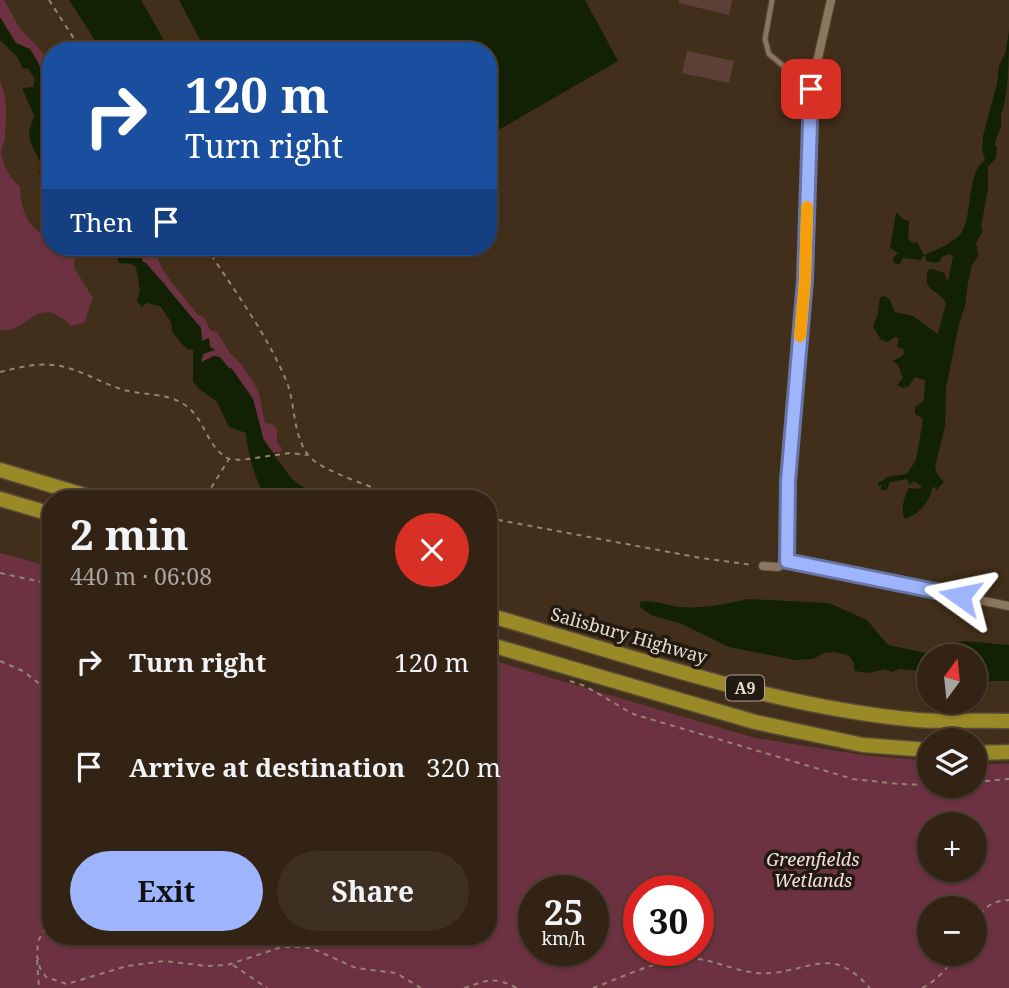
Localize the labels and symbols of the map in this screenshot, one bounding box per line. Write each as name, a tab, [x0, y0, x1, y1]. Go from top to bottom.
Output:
pin	[781, 59, 841, 119]
position arrow	[923, 559, 997, 633]
street label: Salisbury Highway	[548, 601, 711, 669]
north arrow	[917, 644, 987, 714]
road number: A9	[726, 676, 764, 701]
park label: Greenfields Wetlands	[766, 847, 860, 892]
speed limit sign: 30	[623, 875, 714, 966]

